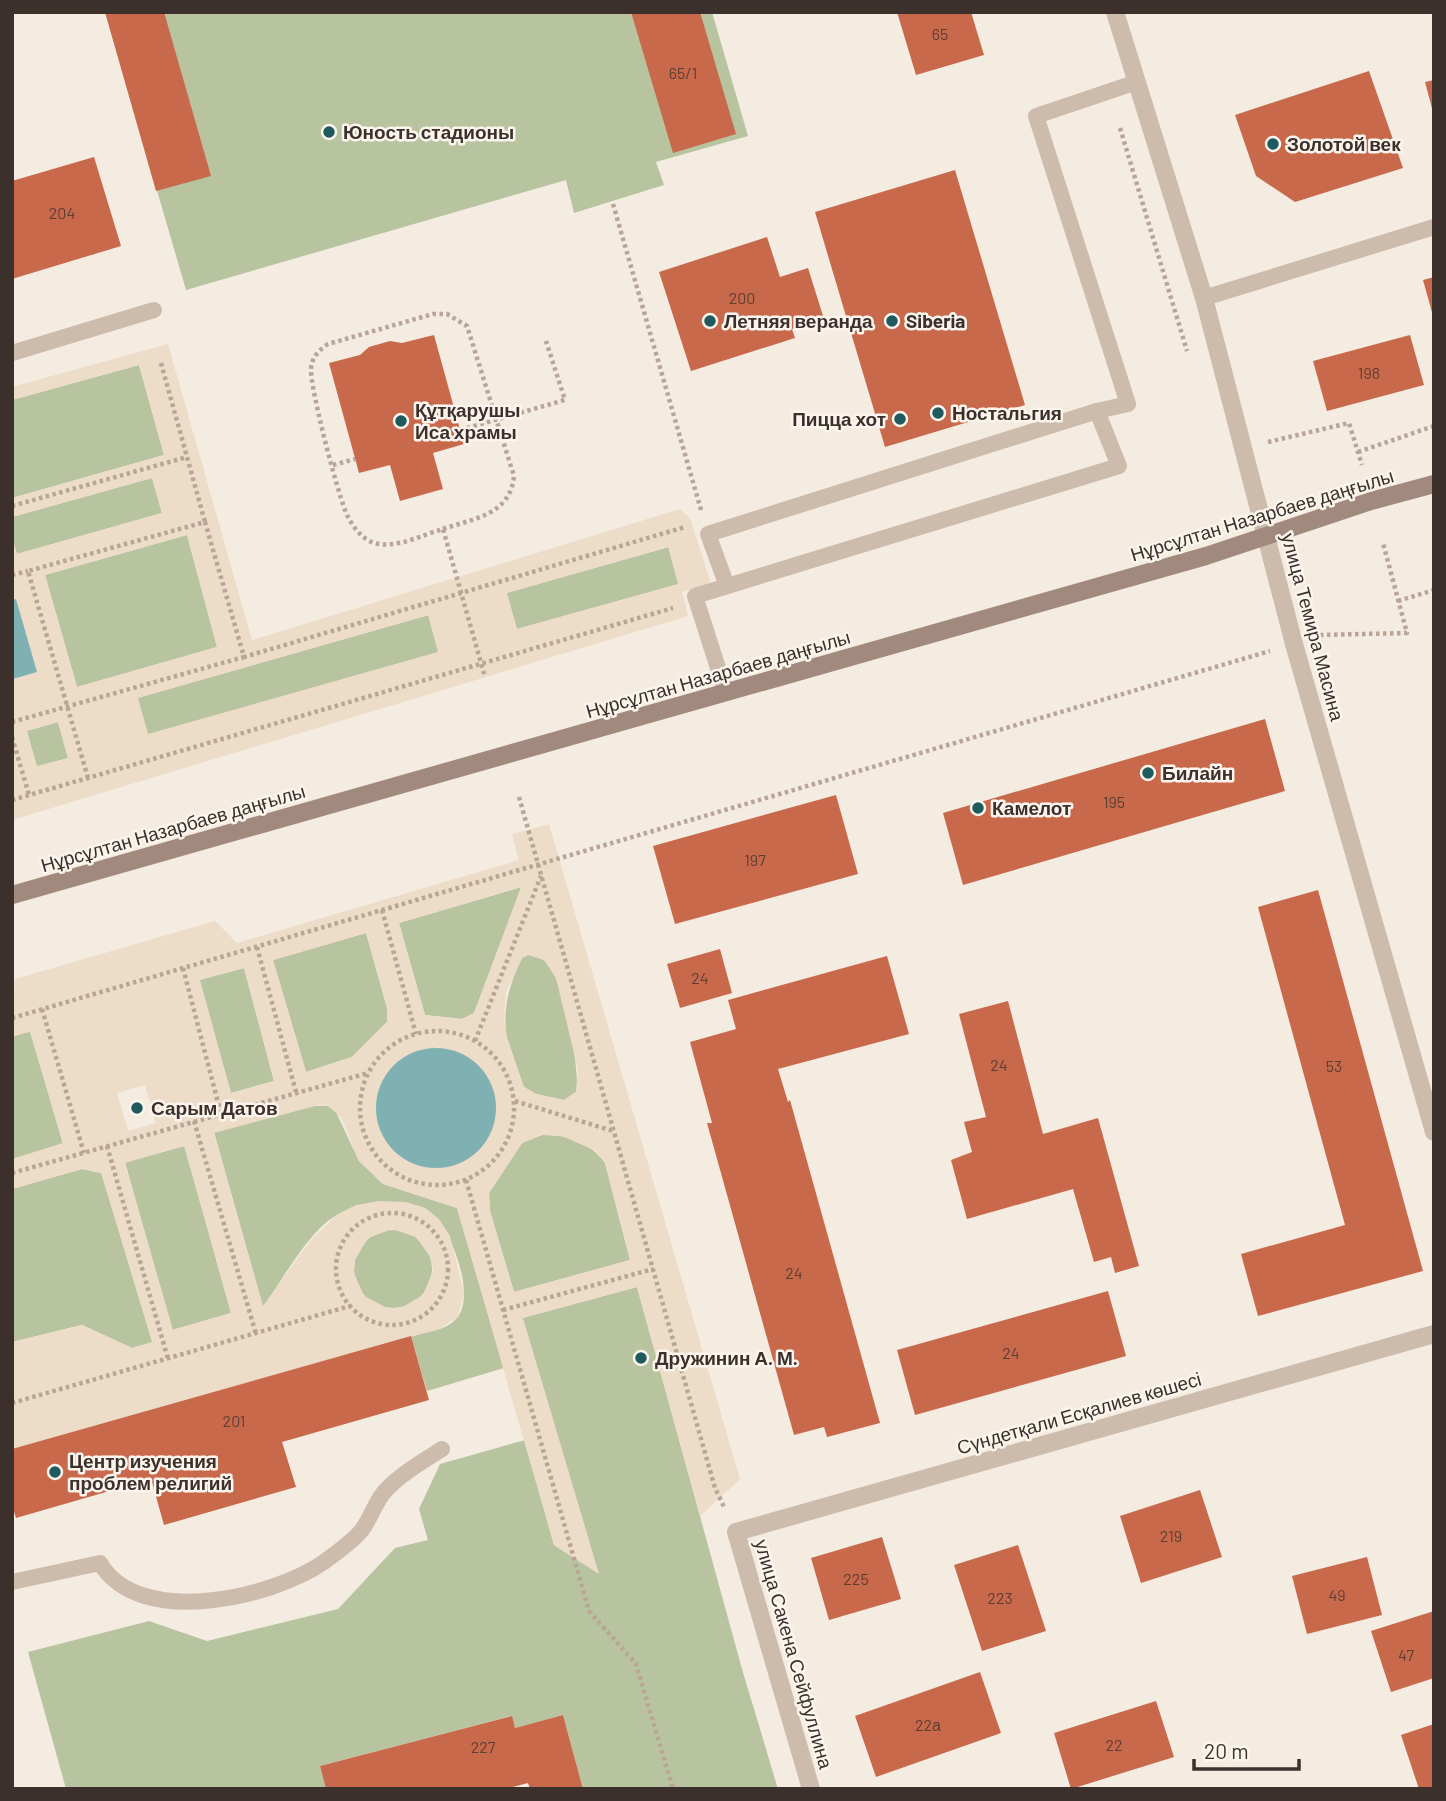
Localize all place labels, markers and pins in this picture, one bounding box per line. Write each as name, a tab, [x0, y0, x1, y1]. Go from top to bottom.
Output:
place label: Юность стадионы	[343, 120, 514, 143]
marker: Юность стадионы	[321, 124, 337, 140]
place label: Золотой век	[1287, 132, 1401, 155]
marker: Золотой век	[1265, 136, 1281, 152]
place label: Летняя веранда	[724, 309, 873, 332]
place label: Siberia	[906, 309, 965, 332]
marker: Летняя веранда	[702, 313, 718, 329]
marker: Siberia	[884, 313, 900, 329]
place label: Құтқарушы Иса храмы	[415, 398, 521, 443]
place label: Ностальгия	[952, 401, 1062, 424]
marker: Ностальгия	[930, 405, 946, 421]
place label: Пицца хот	[792, 407, 886, 430]
marker: Пицца хот	[892, 411, 908, 427]
marker: Құтқарушы Иса храмы	[393, 413, 409, 429]
place label: Билайн	[1162, 761, 1233, 784]
marker: Билайн	[1140, 765, 1156, 781]
place label: Камелот	[992, 796, 1071, 819]
marker: Камелот	[970, 800, 986, 816]
place label: Сарым Датов	[151, 1096, 278, 1119]
marker: Сарым Датов	[129, 1100, 145, 1116]
place label: Дружинин А. М.	[655, 1346, 798, 1369]
marker: Дружинин А. М.	[633, 1350, 649, 1366]
place label: Центр изучения проблем религий	[69, 1449, 232, 1494]
marker: Центр изучения проблем религий	[47, 1464, 63, 1480]

